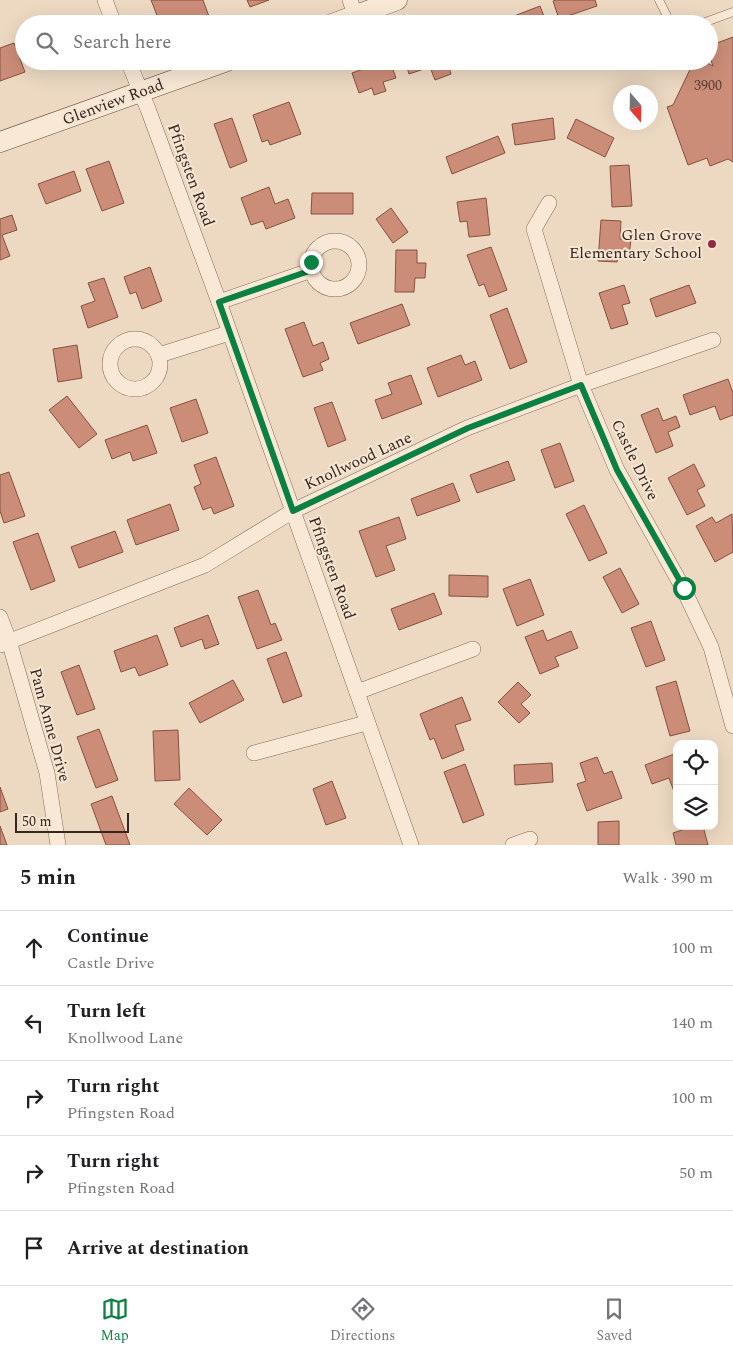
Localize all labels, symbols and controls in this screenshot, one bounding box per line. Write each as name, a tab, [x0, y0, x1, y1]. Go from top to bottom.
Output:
search box	[15, 15, 718, 70]
text: Search here	[73, 28, 172, 57]
icon: search	[33, 29, 61, 57]
street label: Glenview Road	[59, 73, 167, 131]
house number: 3900	[694, 75, 722, 96]
north arrow	[613, 85, 658, 130]
street label: Pfingsten Road	[161, 120, 221, 230]
place label: Glen Grove Elementary School	[569, 223, 702, 265]
marker: Glen Grove Elementary School	[706, 238, 718, 250]
route end	[300, 251, 323, 274]
street label: Castle Drive	[605, 415, 665, 505]
street label: Knollwood Lane	[300, 426, 416, 496]
street label: Pfingsten Road	[302, 513, 362, 623]
route start	[673, 577, 696, 600]
street label: Pam Anne Drive	[23, 665, 77, 785]
map controls	[673, 740, 718, 830]
button: locate	[673, 740, 718, 785]
button: layers	[673, 785, 718, 830]
scale bar	[15, 810, 129, 833]
text: 50 m	[22, 811, 52, 832]
text: 5 min	[20, 862, 76, 894]
text: Walk · 390 m	[622, 866, 713, 890]
text: Continue	[67, 922, 149, 951]
icon: ahead	[20, 934, 48, 962]
text: 100 m	[671, 936, 713, 960]
text: Castle Drive	[67, 951, 155, 975]
text: Turn left	[67, 997, 146, 1026]
icon: left	[20, 1009, 48, 1037]
text: 140 m	[671, 1011, 713, 1035]
text: Knollwood Lane	[67, 1026, 183, 1050]
text: Turn right	[67, 1072, 160, 1101]
icon: right	[20, 1084, 48, 1112]
text: 100 m	[671, 1086, 713, 1110]
text: Pfingsten Road	[67, 1101, 175, 1125]
text: Turn right	[67, 1147, 160, 1176]
icon: right	[20, 1159, 48, 1187]
text: 50 m	[679, 1161, 713, 1185]
text: Pfingsten Road	[67, 1176, 175, 1200]
icon: arrive	[20, 1234, 48, 1262]
text: Arrive at destination	[67, 1234, 249, 1263]
tab: Map	[101, 1295, 129, 1346]
tab: Directions	[330, 1295, 395, 1346]
tab: Saved	[597, 1295, 632, 1346]

